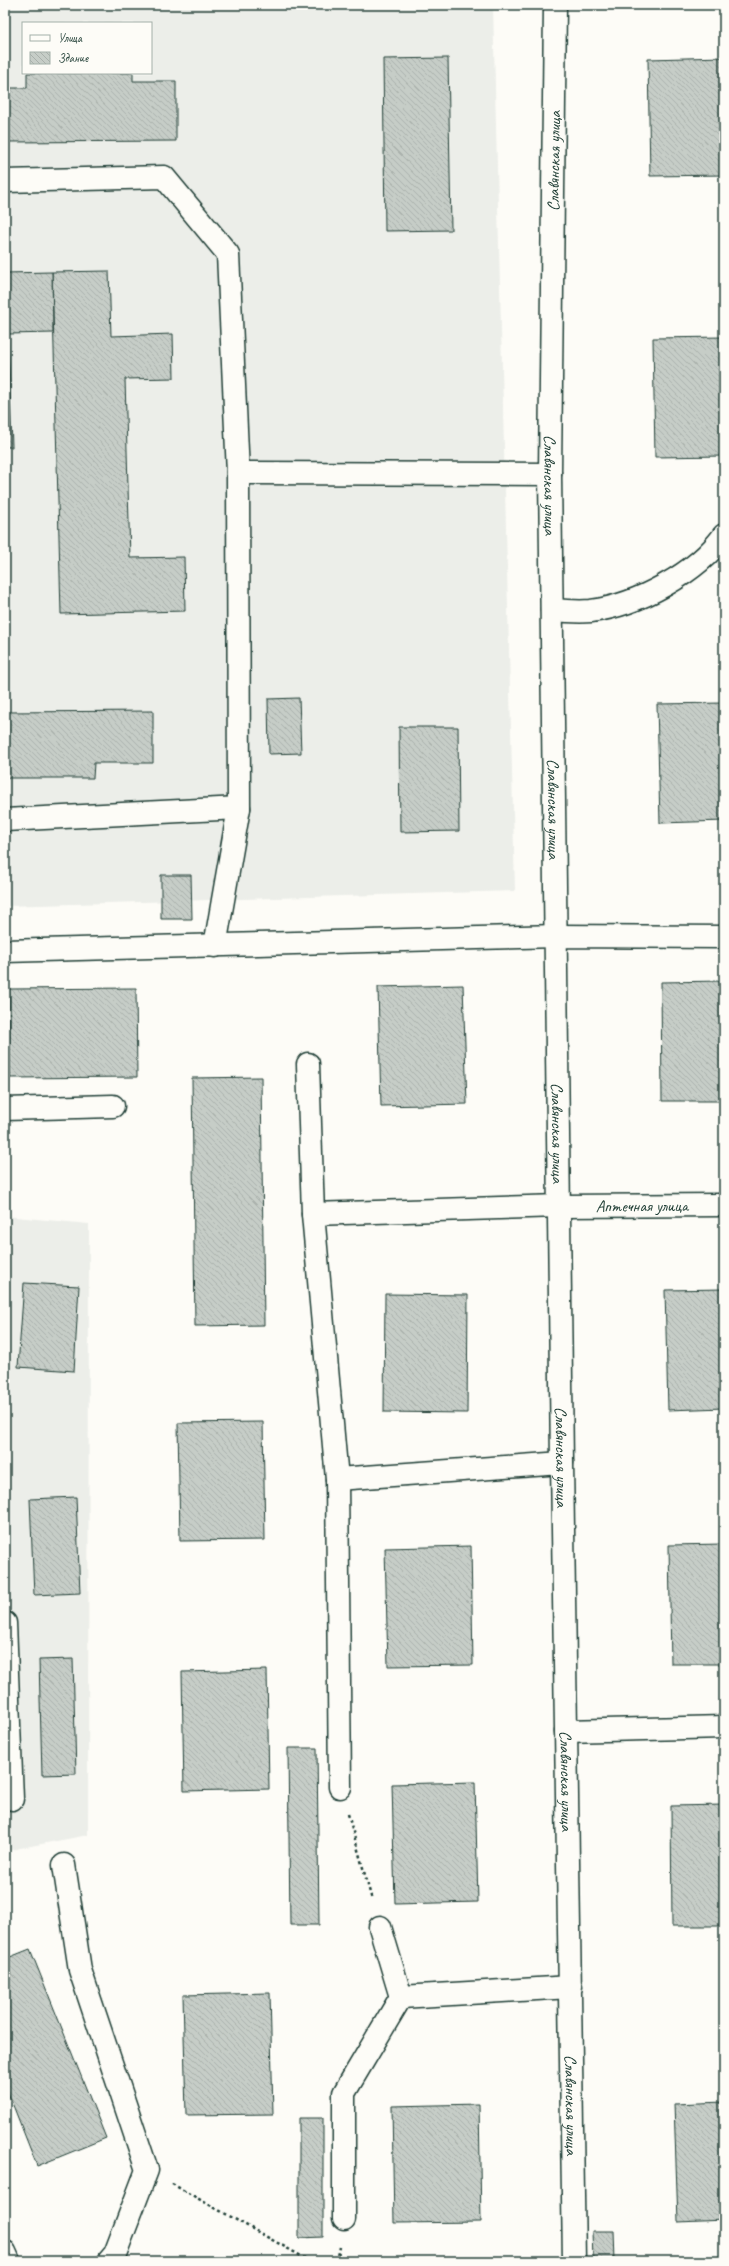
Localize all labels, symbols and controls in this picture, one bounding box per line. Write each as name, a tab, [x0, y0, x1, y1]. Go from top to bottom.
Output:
legend	[22, 22, 152, 74]
text: Улица	[58, 30, 83, 46]
text: Здание	[58, 50, 89, 66]
street label: Славянская улица	[543, 109, 565, 211]
street label: Славянская улица	[539, 435, 561, 537]
street label: Славянская улица	[543, 759, 565, 861]
street label: Славянская улица	[547, 1083, 569, 1185]
street label: Аптечная улица	[596, 1195, 690, 1216]
street label: Славянская улица	[551, 1407, 573, 1509]
street label: Славянская улица	[556, 1731, 578, 1833]
street label: Славянская улица	[560, 2055, 583, 2157]

